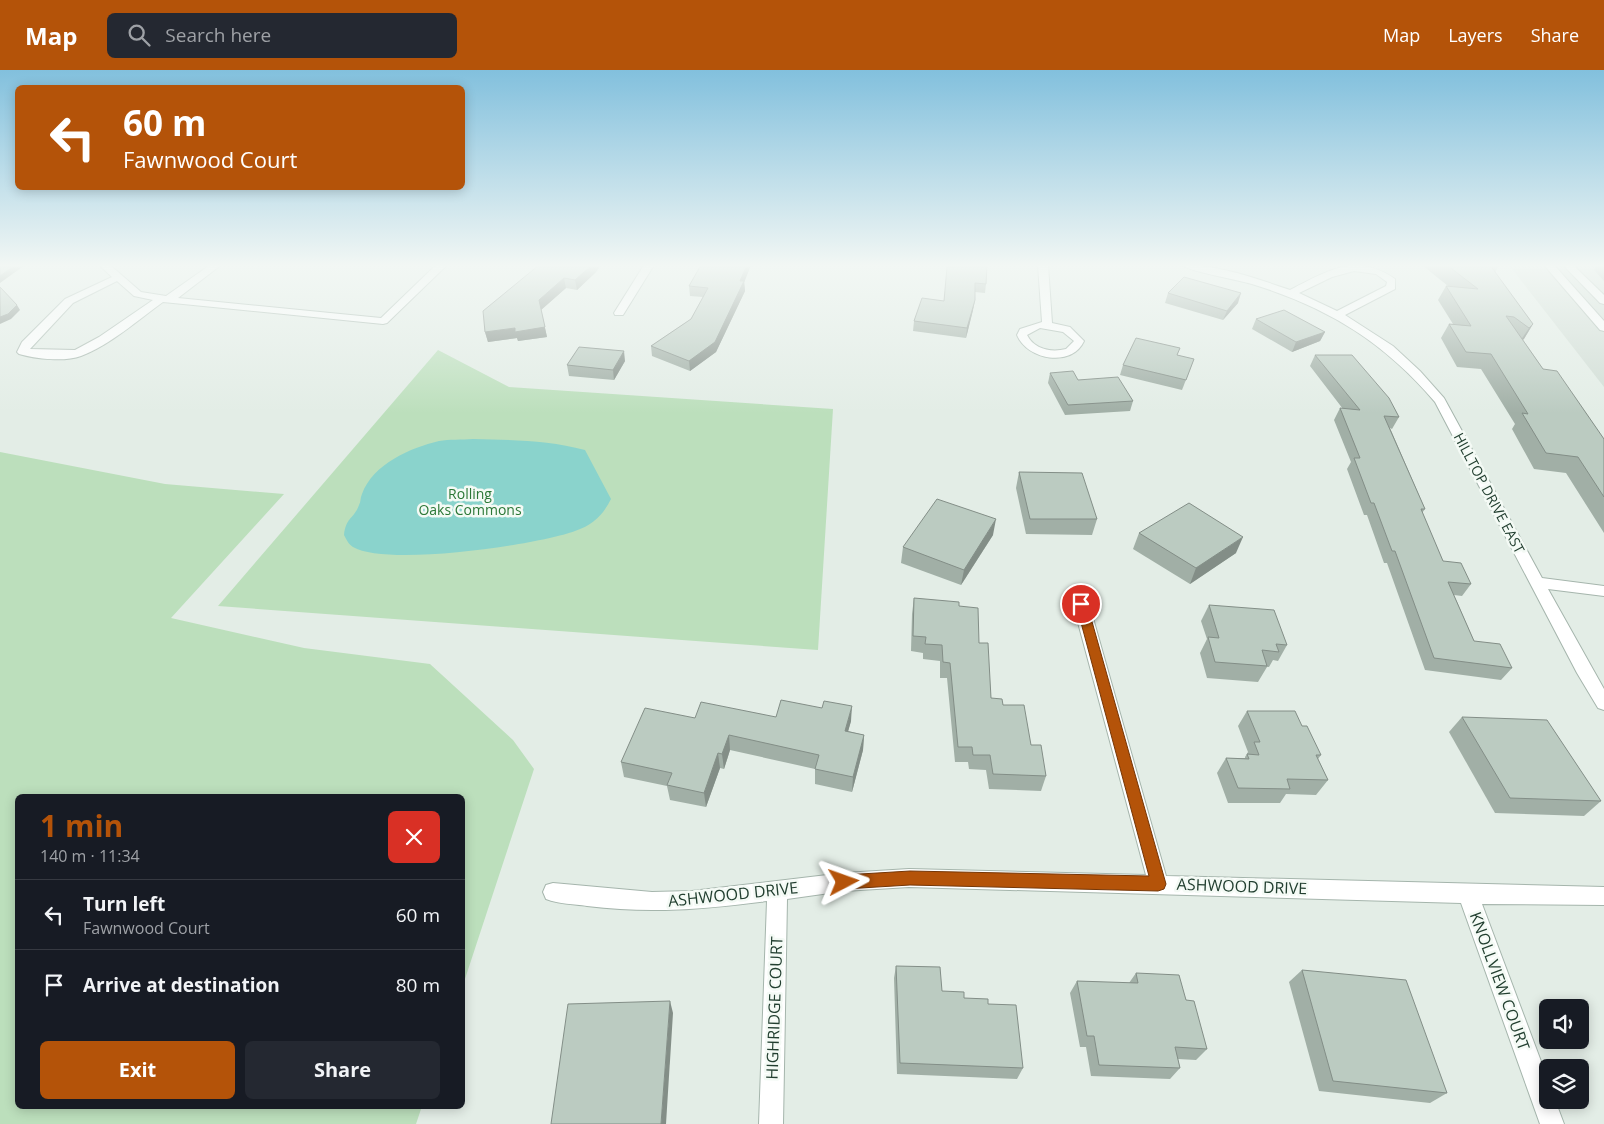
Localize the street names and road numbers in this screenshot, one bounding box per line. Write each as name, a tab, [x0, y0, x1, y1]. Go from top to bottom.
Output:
street label: HILLTOP DRIVE EAST	[1450, 429, 1529, 557]
street label: ASHWOOD DRIVE	[1176, 873, 1308, 899]
street label: ASHWOOD DRIVE	[667, 876, 799, 912]
street label: KNOLLVIEW COURT	[1465, 909, 1535, 1053]
street label: HIGHRIDGE COURT	[761, 936, 787, 1080]

